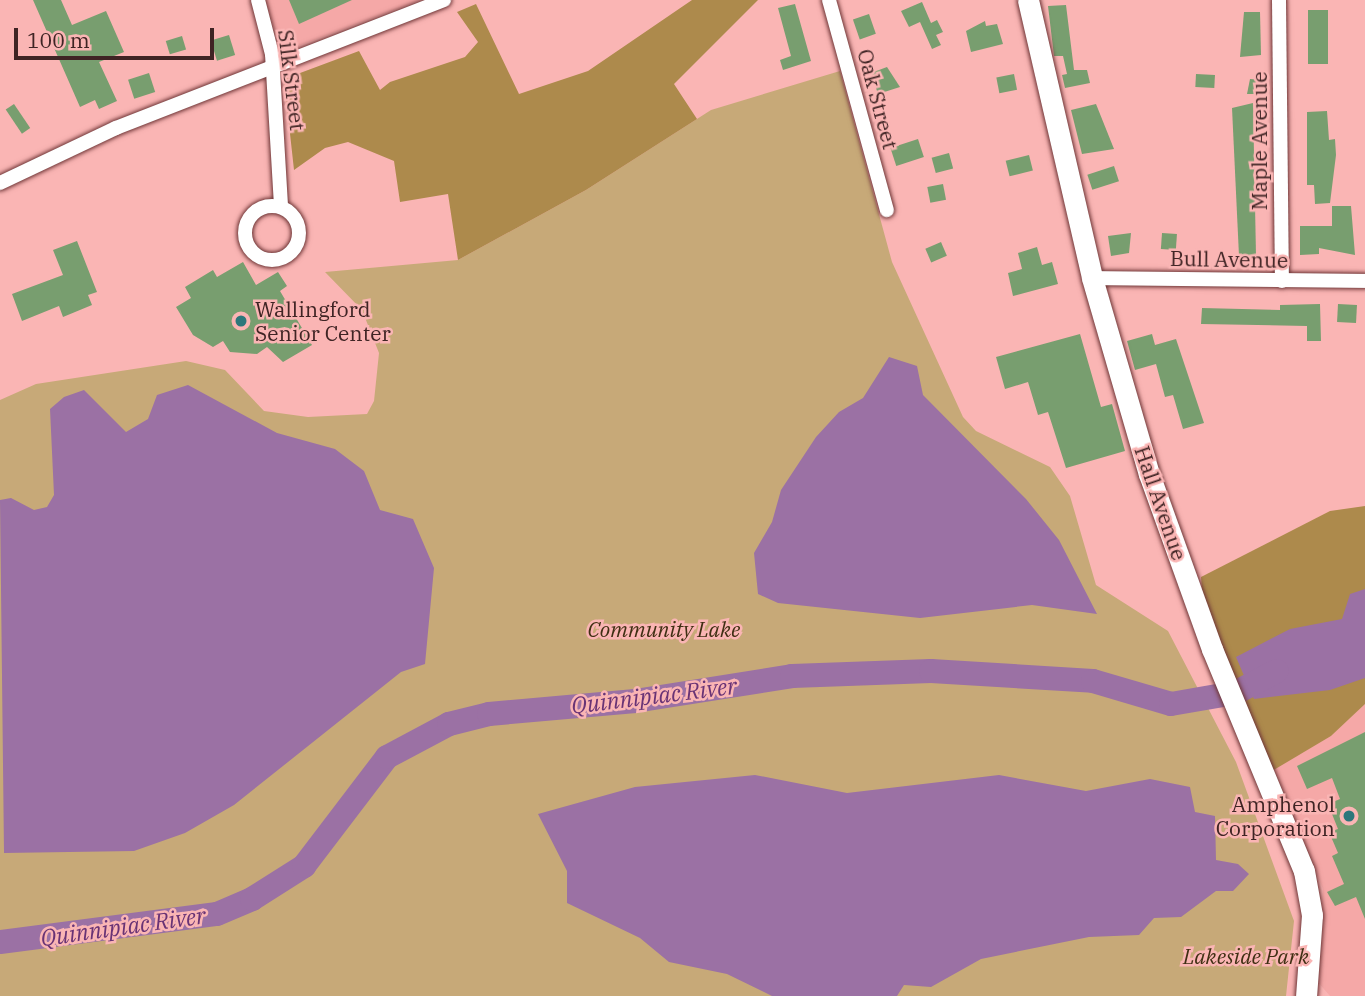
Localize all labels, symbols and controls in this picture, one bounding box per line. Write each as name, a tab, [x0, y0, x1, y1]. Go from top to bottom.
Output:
scale bar	[18, 14, 217, 58]
text: 100 m	[27, 26, 90, 54]
street label: Silk Street	[273, 28, 311, 132]
street label: Oak Street	[853, 46, 903, 152]
street label: Maple Avenue	[1246, 72, 1272, 210]
street label: Bull Avenue	[1170, 245, 1288, 273]
place label: Wallingford Senior Center	[255, 296, 391, 346]
marker: Wallingford Senior Center	[233, 313, 249, 329]
street label: Hall Avenue	[1130, 443, 1192, 563]
park label: Community Lake	[588, 616, 740, 642]
water label: Quinnipiac River	[570, 671, 738, 719]
place label: Amphenol Corporation	[1216, 791, 1335, 841]
marker: Amphenol Corporation	[1341, 808, 1357, 824]
water label: Quinnipiac River	[39, 901, 207, 951]
park label: Lakeside Park	[1183, 943, 1309, 969]

